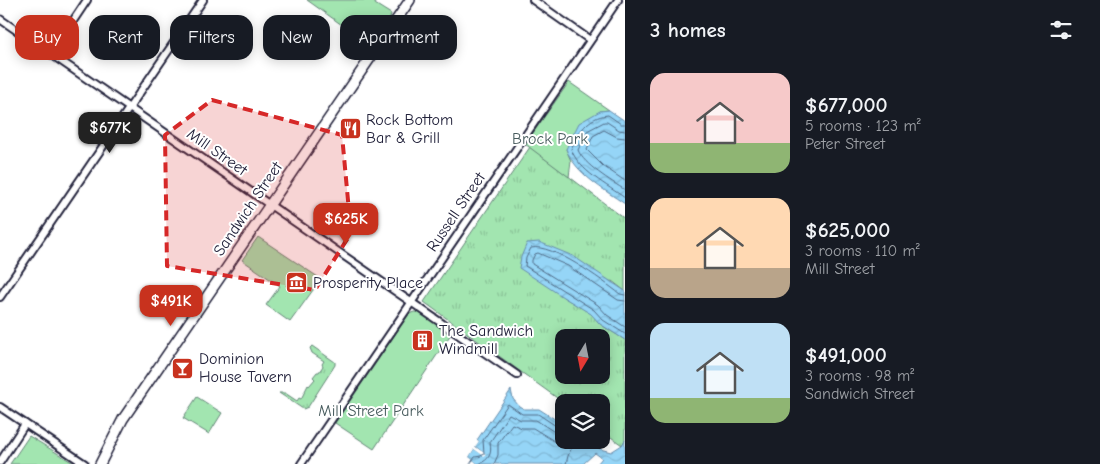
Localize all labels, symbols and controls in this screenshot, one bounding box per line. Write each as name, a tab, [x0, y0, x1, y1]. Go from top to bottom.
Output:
chip: Buy	[15, 15, 79, 60]
chip: Rent	[89, 15, 160, 60]
chip: Filters	[170, 15, 253, 60]
chip: New	[263, 15, 330, 60]
chip: Apartment	[340, 15, 457, 60]
icon: filters	[1047, 16, 1075, 44]
text: 3 homes	[650, 18, 726, 42]
icon: home	[690, 93, 750, 153]
text: $677,000	[805, 93, 888, 117]
place label: Rock Bottom Bar & Grill	[366, 111, 453, 147]
pin: $677K	[75, 112, 145, 154]
restaurant icon: Rock Bottom Bar & Grill	[338, 117, 362, 141]
text: 5 rooms · 123 m²	[805, 117, 921, 135]
text: $677K	[89, 119, 131, 137]
street label: Mill Street	[183, 125, 251, 180]
park label: Brock Park	[512, 130, 588, 148]
text: Peter Street	[805, 135, 885, 153]
street label: Sandwich Street	[210, 158, 286, 259]
street label: Russell Street	[423, 169, 489, 255]
pin: $625K	[311, 202, 381, 245]
text: $625K	[324, 210, 368, 228]
icon: home	[690, 218, 750, 278]
text: $625,000	[805, 218, 890, 242]
text: 3 rooms · 110 m²	[805, 242, 920, 260]
text: Mill Street	[805, 260, 874, 278]
museum icon: Prosperity Place	[285, 271, 309, 295]
place label: Prosperity Place	[313, 274, 423, 292]
pin: $491K	[136, 284, 206, 327]
text: $491K	[151, 292, 191, 310]
place label: The Sandwich Windmill	[439, 322, 533, 358]
building icon: The Sandwich Windmill	[411, 328, 435, 352]
north arrow	[555, 329, 610, 384]
map controls	[555, 329, 610, 449]
icon: home	[690, 343, 750, 403]
text: $491,000	[805, 343, 887, 367]
place label: Dominion House Tavern	[199, 350, 292, 386]
bar icon: Dominion House Tavern	[171, 356, 195, 380]
text: 3 rooms · 98 m²	[805, 367, 914, 385]
text: Sandwich Street	[805, 385, 914, 403]
button: layers	[555, 394, 610, 449]
park label: Mill Street Park	[318, 402, 424, 420]

